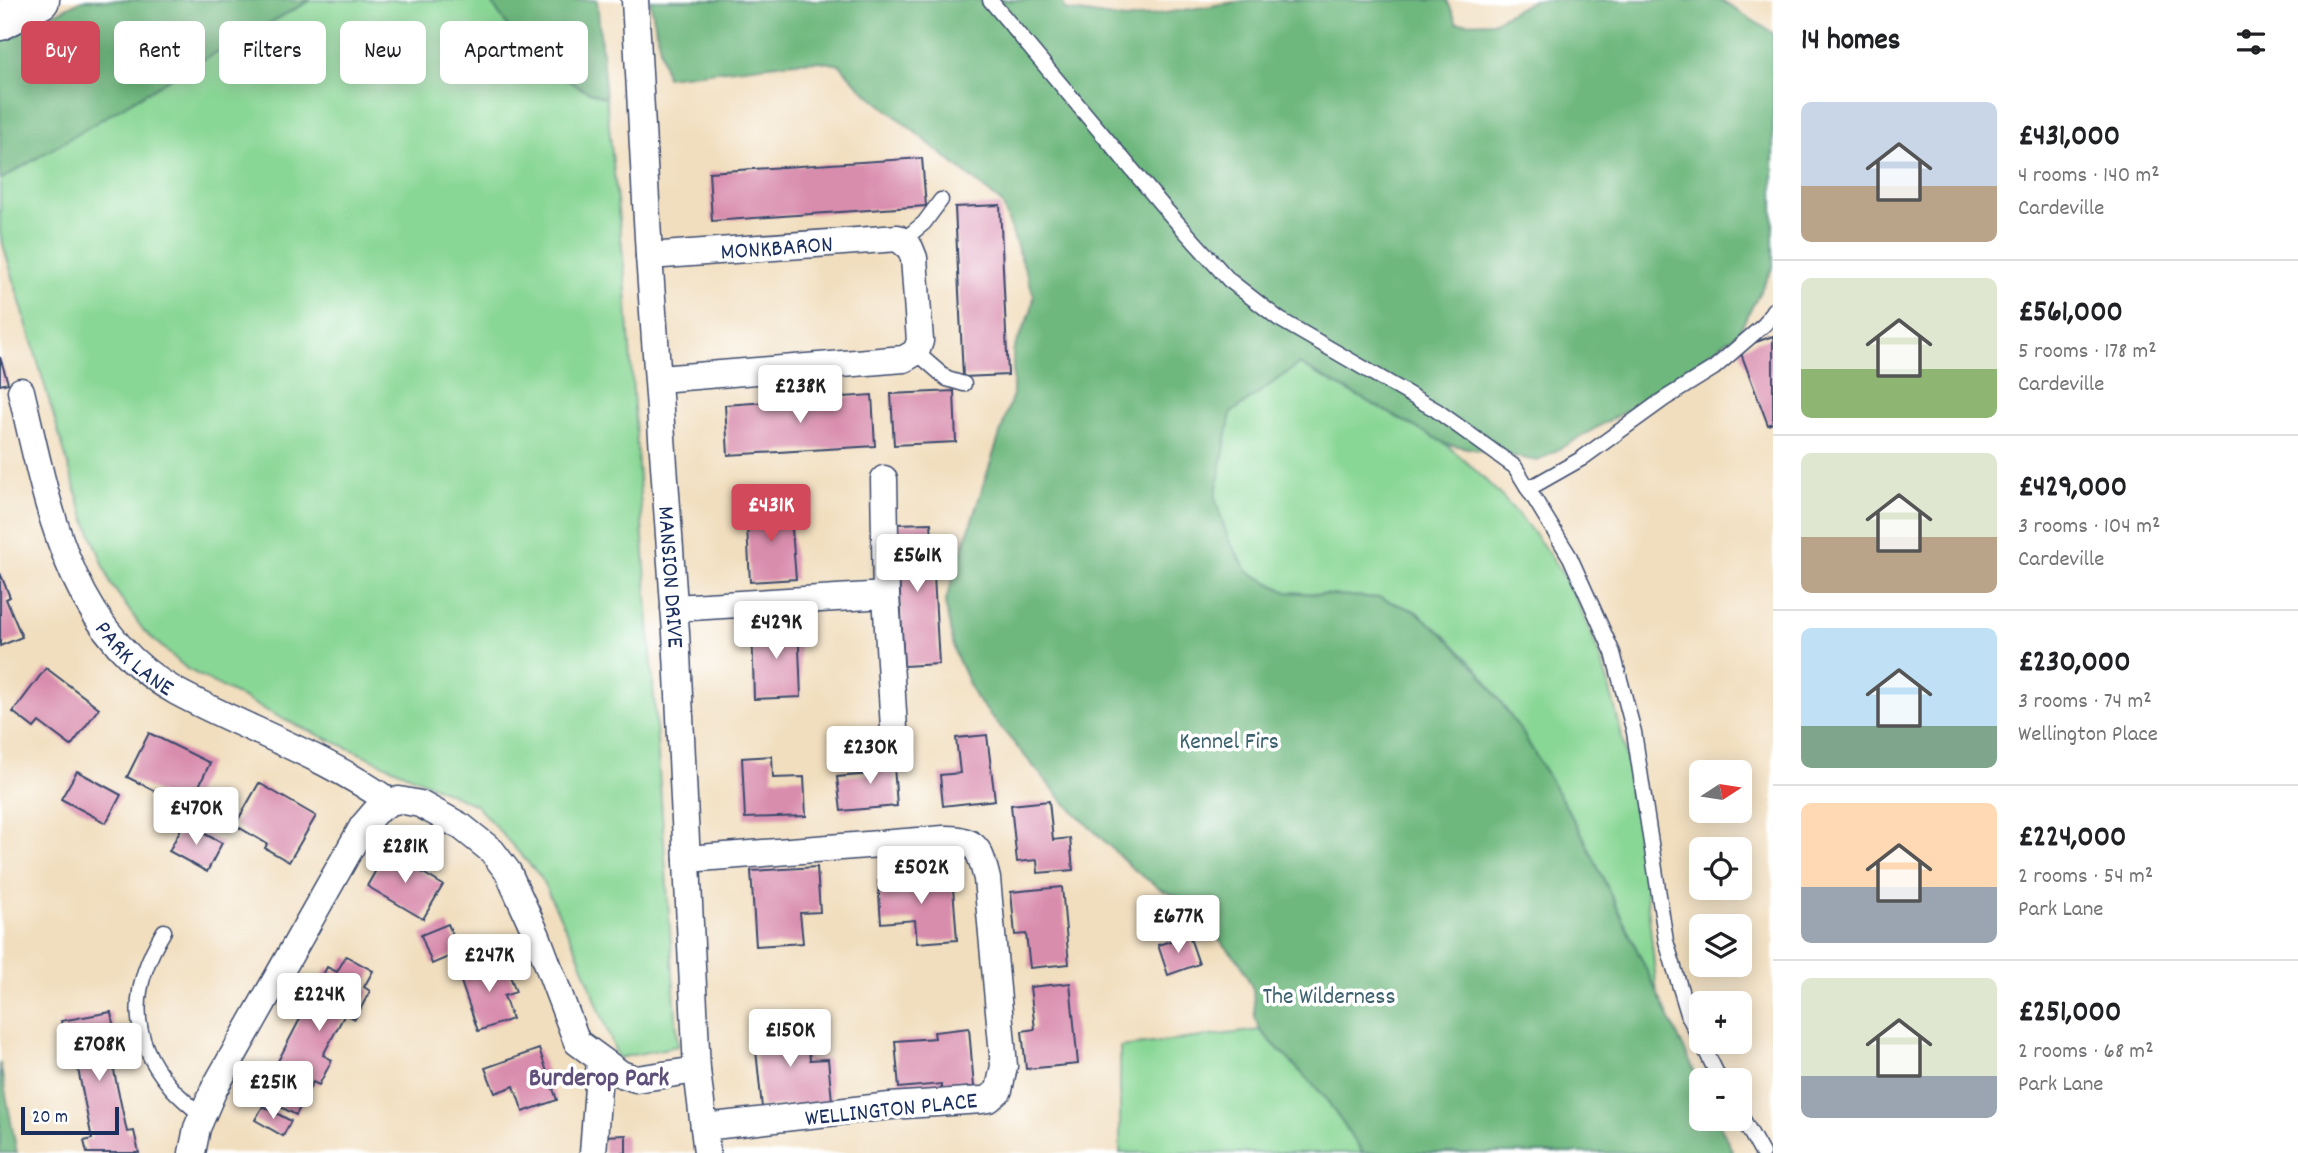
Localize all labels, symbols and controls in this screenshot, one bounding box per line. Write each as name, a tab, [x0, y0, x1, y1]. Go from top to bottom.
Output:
chip: Buy	[21, 21, 100, 84]
chip: Rent	[114, 21, 205, 84]
chip: Filters	[219, 21, 326, 84]
chip: New	[340, 21, 426, 84]
chip: Apartment	[440, 21, 588, 84]
text: 14 homes	[1801, 21, 1900, 64]
icon: filters	[2232, 23, 2270, 61]
text: £431,000	[2018, 117, 2120, 160]
icon: home	[1857, 130, 1941, 214]
text: 4 rooms · 140 m²	[2018, 160, 2160, 193]
text: Cardeville	[2018, 193, 2104, 226]
street label: MONKBARON	[719, 229, 834, 271]
text: £561,000	[2018, 293, 2123, 336]
icon: home	[1857, 306, 1941, 390]
text: 5 rooms · 178 m²	[2018, 336, 2157, 369]
pin: £238K	[751, 366, 849, 425]
text: Cardeville	[2018, 369, 2104, 402]
text: £238K	[774, 371, 826, 404]
text: £429,000	[2018, 468, 2127, 511]
icon: home	[1857, 481, 1941, 565]
pin: £431K	[722, 484, 820, 544]
text: £431K	[748, 490, 794, 523]
street label: MANSION DRIVE	[647, 505, 691, 649]
text: 3 rooms · 104 m²	[2018, 511, 2160, 544]
pin: £561K	[868, 534, 966, 594]
text: £561K	[892, 540, 942, 573]
text: Cardeville	[2018, 544, 2104, 577]
pin: £429K	[727, 602, 825, 661]
text: £429K	[750, 607, 802, 640]
street label: PARK LANE	[85, 615, 179, 706]
text: £230,000	[2018, 643, 2131, 686]
icon: home	[1857, 656, 1941, 740]
text: 3 rooms · 74 m²	[2018, 686, 2152, 719]
text: Wellington Place	[2018, 719, 2158, 752]
pin: £230K	[821, 726, 919, 786]
park label: Kennel Firs	[1179, 726, 1279, 760]
text: £230K	[843, 732, 897, 765]
north arrow	[1689, 760, 1752, 822]
map controls	[1689, 760, 1752, 1131]
pin: £470K	[147, 788, 245, 847]
text: £470K	[169, 793, 223, 826]
text: £224,000	[2018, 818, 2126, 861]
pin: £281K	[356, 826, 454, 885]
text: £281K	[382, 831, 428, 864]
icon: home	[1857, 831, 1941, 915]
button: locate	[1689, 837, 1752, 900]
pin: £502K	[872, 846, 970, 906]
text: £502K	[893, 852, 949, 885]
text: 2 rooms · 54 m²	[2018, 861, 2153, 894]
text: Park Lane	[2018, 894, 2103, 927]
pin: £677K	[1129, 895, 1227, 955]
text: £677K	[1152, 901, 1204, 934]
button: layers	[1689, 914, 1752, 977]
pin: £247K	[440, 934, 538, 994]
text: £247K	[464, 940, 514, 973]
pin: £224K	[270, 974, 368, 1033]
text: £224K	[293, 979, 345, 1012]
park label: The Wilderness	[1262, 981, 1396, 1015]
button: +	[1689, 991, 1752, 1054]
text: £251,000	[2018, 993, 2121, 1036]
icon: home	[1857, 1006, 1941, 1090]
pin: £150K	[741, 1010, 839, 1069]
text: £150K	[765, 1015, 815, 1048]
pin: £708K	[50, 1024, 148, 1083]
text: £708K	[73, 1029, 125, 1062]
text: 2 rooms · 68 m²	[2018, 1036, 2154, 1069]
district label: Burderop Park	[529, 1061, 669, 1098]
pin: £251K	[224, 1062, 322, 1121]
text: £251K	[249, 1067, 297, 1100]
button: −	[1689, 1068, 1752, 1131]
text: Park Lane	[2018, 1069, 2103, 1102]
street label: WELLINGTON PLACE	[804, 1085, 979, 1137]
scale bar	[21, 1104, 119, 1136]
text: 20 m	[32, 1105, 68, 1132]

